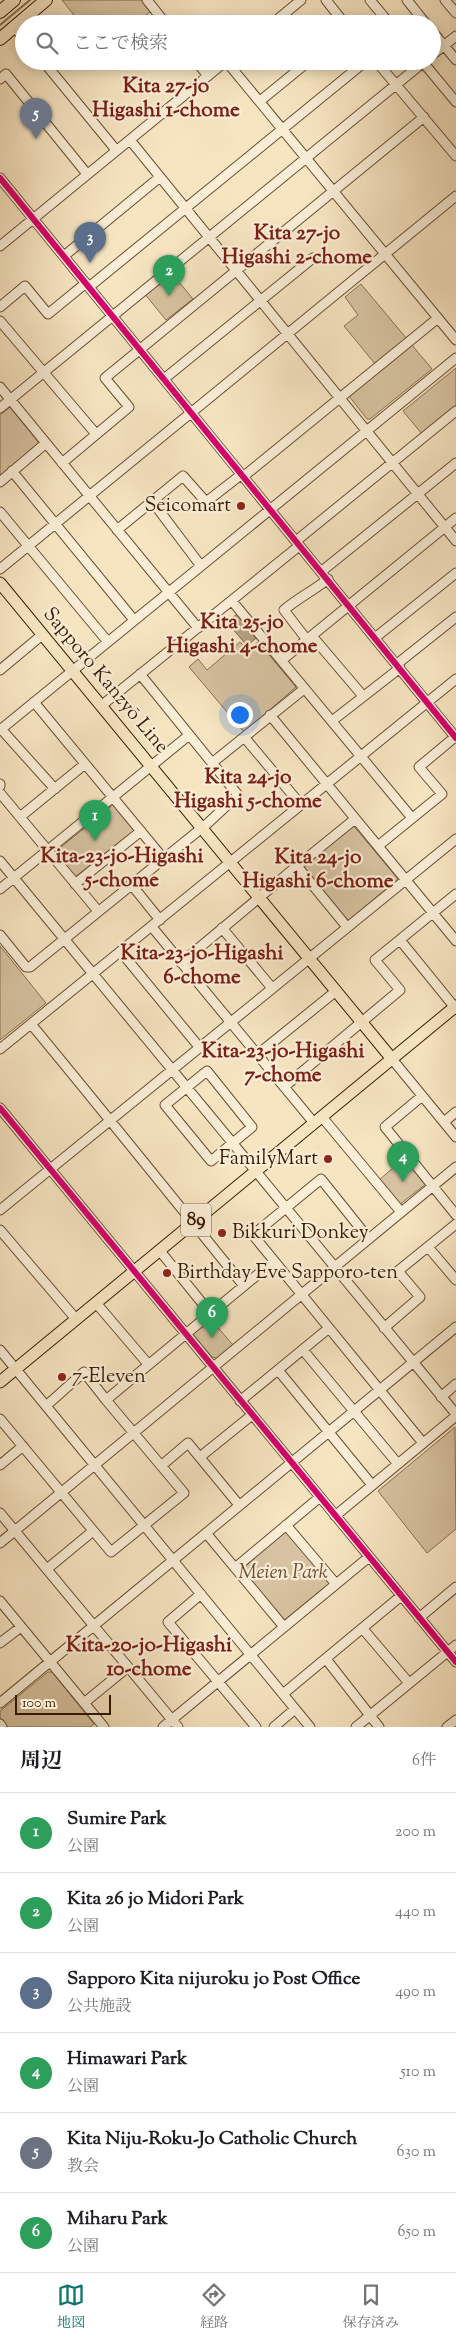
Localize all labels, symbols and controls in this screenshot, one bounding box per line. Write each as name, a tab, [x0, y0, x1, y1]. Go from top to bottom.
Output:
search box	[15, 15, 441, 70]
icon: search	[33, 29, 61, 57]
text: ここで検索	[73, 31, 168, 58]
district label: Kita 27-jo Higashi 1-chome	[92, 72, 240, 126]
pin: 5	[20, 98, 52, 139]
district label: Kita 27-jo Higashi 2-chome	[222, 219, 372, 273]
pin: 3	[74, 222, 106, 263]
pin: 2	[153, 255, 185, 296]
place label: Seicomart	[144, 492, 231, 521]
marker: Seicomart	[235, 500, 247, 512]
street label: Sapporo Kanzyō Line	[35, 602, 175, 760]
district label: Kita 25-jo Higashi 4-chome	[167, 608, 318, 662]
your location	[227, 702, 253, 728]
district label: Kita 24-jo Higashi 5-chome	[174, 763, 322, 817]
pin: 1	[79, 800, 111, 841]
district label: Kita-23-jo-Higashi 5-chome	[40, 842, 204, 896]
district label: Kita 24-jo Higashi 6-chome	[243, 843, 394, 897]
district label: Kita-23-jo-Higashi 6-chome	[120, 939, 284, 993]
district label: Kita-23-jo-Higashi 7-chome	[201, 1037, 365, 1091]
pin: 4	[387, 1141, 419, 1182]
place label: FamilyMart	[219, 1145, 318, 1174]
marker: FamilyMart	[322, 1153, 334, 1165]
road number: 89	[181, 1204, 211, 1236]
place label: Bikkuri Donkey	[232, 1219, 369, 1248]
marker: Bikkuri Donkey	[216, 1227, 228, 1239]
place label: Birthday Eve Sapporo-ten	[177, 1259, 398, 1288]
marker: Birthday Eve Sapporo-ten	[161, 1267, 173, 1279]
pin: 6	[196, 1297, 228, 1338]
place label: 7-Eleven	[72, 1363, 146, 1392]
marker: 7-Eleven	[56, 1371, 68, 1383]
park label: Meien Park	[238, 1559, 328, 1588]
district label: Kita-20-jo-Higashi 10-chome	[66, 1631, 232, 1685]
scale bar	[15, 1692, 111, 1715]
text: 100 m	[22, 1694, 56, 1714]
text: 周辺	[20, 1747, 62, 1777]
text: 6件	[412, 1750, 436, 1773]
text: Sumire Park	[67, 1806, 167, 1833]
text: 1	[33, 1821, 39, 1844]
text: 200 m	[395, 1821, 436, 1844]
text: 公園	[67, 1836, 99, 1859]
text: Kita 26 jo Midori Park	[67, 1886, 244, 1913]
text: 2	[32, 1901, 40, 1924]
text: 440 m	[395, 1901, 436, 1924]
text: 公園	[67, 1916, 99, 1939]
text: Sapporo Kita nijuroku jo Post Office	[67, 1966, 360, 1993]
text: 3	[33, 1981, 39, 2004]
text: 490 m	[395, 1981, 436, 2004]
text: 公共施設	[67, 1996, 131, 2019]
text: Himawari Park	[67, 2046, 187, 2073]
text: 4	[32, 2061, 40, 2084]
text: 510 m	[400, 2061, 436, 2084]
text: 公園	[67, 2076, 99, 2099]
text: Kita Niju-Roku-Jo Catholic Church	[67, 2126, 357, 2153]
text: 5	[33, 2141, 39, 2164]
text: 630 m	[397, 2141, 436, 2164]
text: 教会	[67, 2156, 99, 2179]
text: Miharu Park	[67, 2206, 168, 2233]
text: 6	[32, 2221, 40, 2244]
text: 650 m	[397, 2221, 436, 2244]
text: 公園	[67, 2236, 99, 2259]
tab: 地図	[57, 2281, 85, 2334]
tab: 経路	[200, 2281, 228, 2334]
tab: 保存済み	[343, 2281, 399, 2334]

